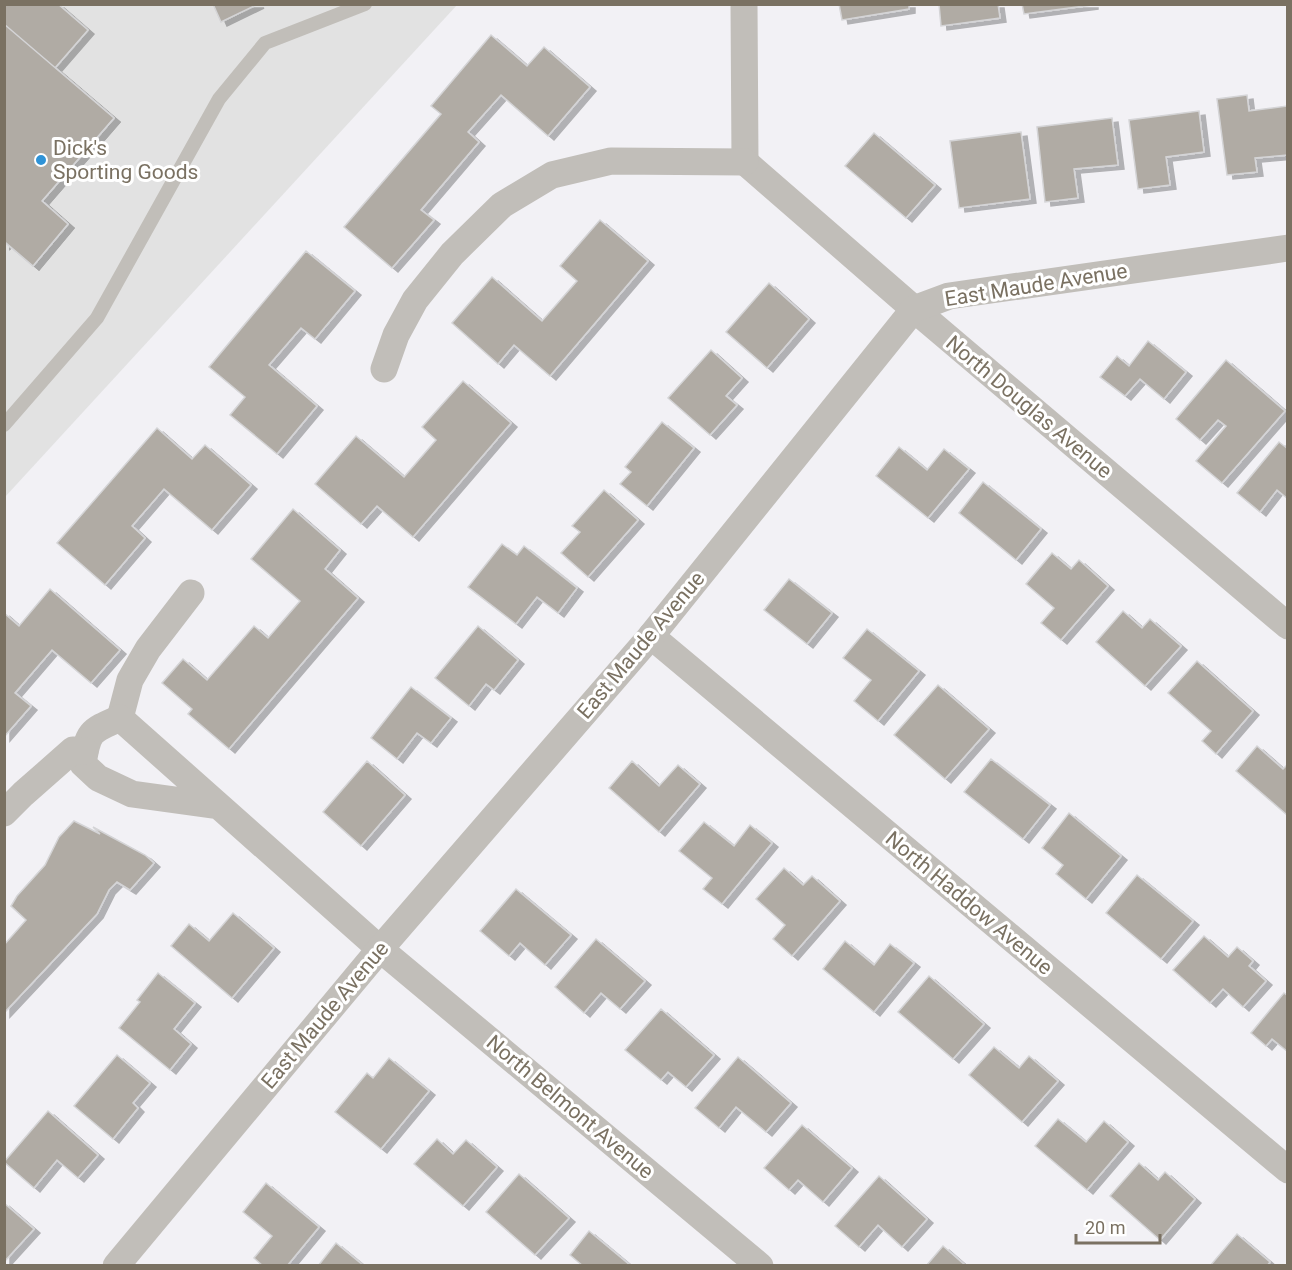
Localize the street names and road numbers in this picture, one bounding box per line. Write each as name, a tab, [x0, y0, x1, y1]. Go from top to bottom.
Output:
street label: East Maude Avenue	[943, 259, 1129, 311]
street label: North Douglas Avenue	[941, 331, 1117, 483]
street label: East Maude Avenue	[573, 567, 709, 723]
street label: North Haddow Avenue	[881, 826, 1057, 980]
street label: East Maude Avenue	[257, 937, 393, 1093]
street label: North Belmont Avenue	[482, 1030, 658, 1184]

